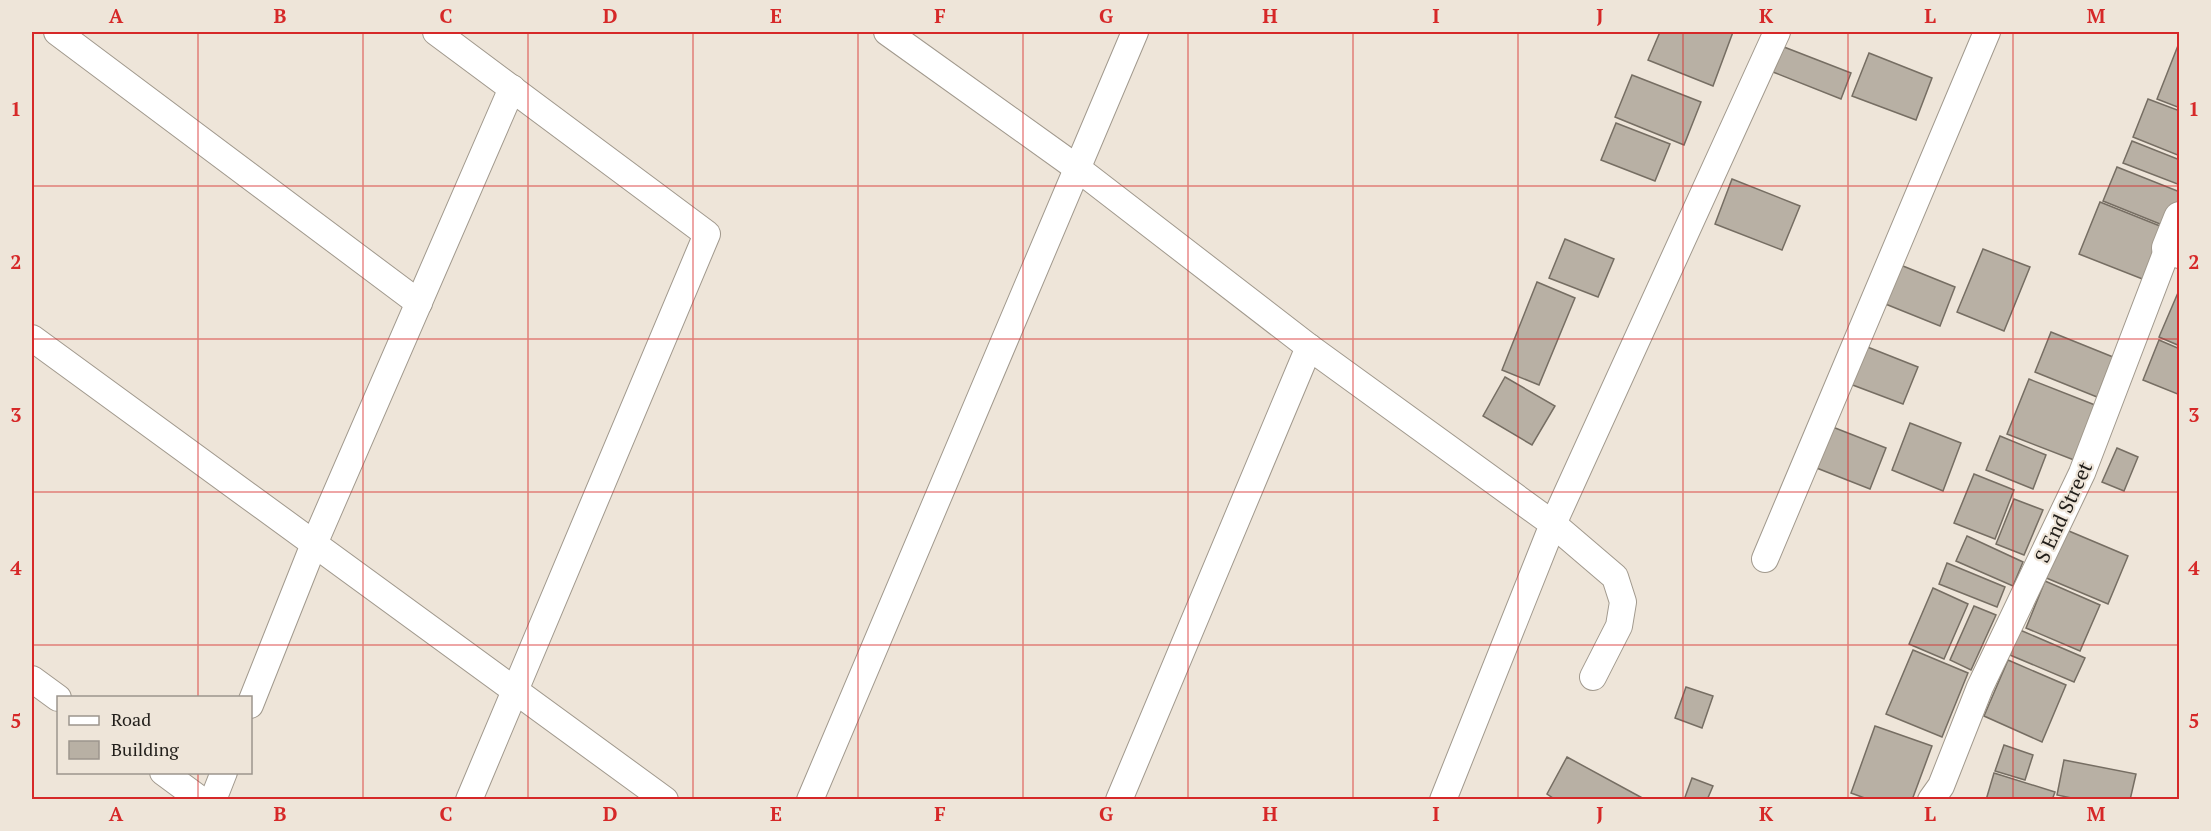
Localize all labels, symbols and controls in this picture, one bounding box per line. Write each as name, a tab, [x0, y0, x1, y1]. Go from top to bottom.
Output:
text: A	[109, 2, 124, 29]
text: B	[274, 2, 287, 29]
text: C	[439, 2, 453, 29]
text: D	[603, 2, 617, 29]
text: E	[770, 2, 782, 29]
text: F	[934, 2, 946, 29]
text: G	[1099, 2, 1113, 29]
text: H	[1262, 2, 1278, 29]
text: I	[1432, 2, 1440, 29]
text: J	[1596, 2, 1604, 29]
text: K	[1759, 2, 1774, 29]
text: L	[1924, 2, 1936, 29]
text: M	[2087, 2, 2106, 29]
text: 1	[10, 95, 22, 122]
text: 1	[2188, 95, 2200, 122]
text: 2	[10, 248, 22, 275]
text: 2	[2188, 248, 2200, 275]
text: 3	[10, 401, 22, 428]
text: 3	[2188, 401, 2200, 428]
street label: S End Street	[2028, 457, 2098, 567]
text: 4	[10, 554, 22, 581]
text: 4	[2188, 554, 2200, 581]
legend	[57, 696, 252, 774]
text: 5	[10, 707, 22, 734]
text: Road	[111, 707, 151, 731]
text: 5	[2188, 707, 2200, 734]
text: Building	[111, 737, 179, 761]
text: A	[109, 800, 124, 827]
text: B	[274, 800, 287, 827]
text: C	[439, 800, 453, 827]
text: D	[603, 800, 617, 827]
text: E	[770, 800, 782, 827]
text: F	[934, 800, 946, 827]
text: G	[1099, 800, 1113, 827]
text: H	[1262, 800, 1278, 827]
text: I	[1432, 800, 1440, 827]
text: J	[1596, 800, 1604, 827]
text: K	[1759, 800, 1774, 827]
text: L	[1924, 800, 1936, 827]
text: M	[2087, 800, 2106, 827]

